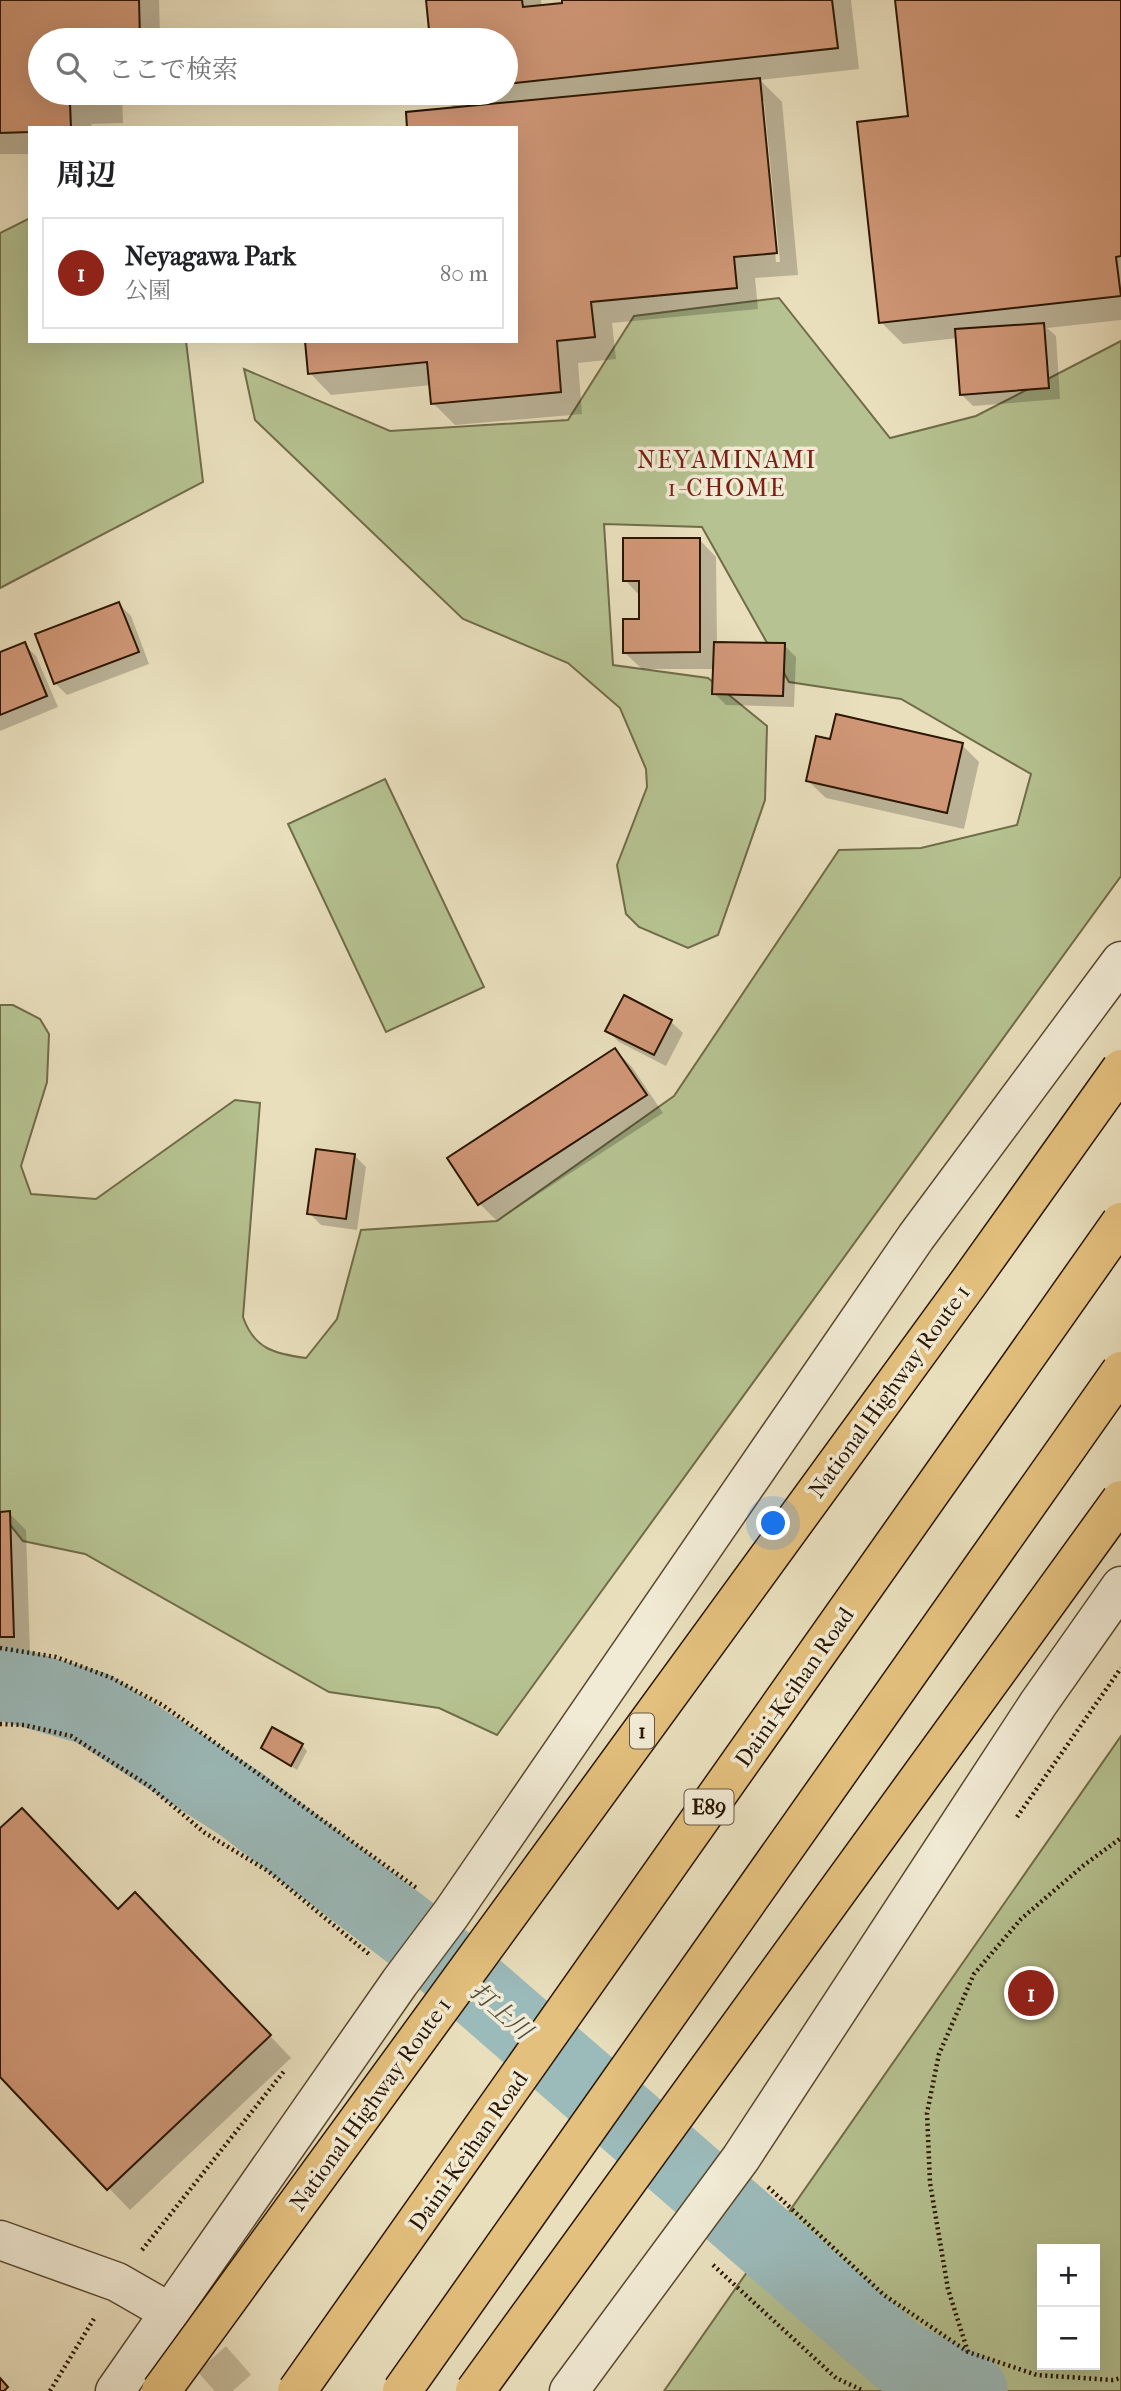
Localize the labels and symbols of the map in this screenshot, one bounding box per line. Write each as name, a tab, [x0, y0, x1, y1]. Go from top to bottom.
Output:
district label: NEYAMINAMI 1-CHOME	[637, 446, 817, 502]
street label: National Highway Route 1	[803, 1280, 976, 1503]
your location	[756, 1506, 790, 1540]
street label: Daini-Keihan Road	[729, 1602, 860, 1772]
road number: 1	[630, 1714, 654, 1748]
road number: E89	[684, 1790, 734, 1825]
pin: 1	[1008, 1967, 1054, 2019]
water label: 打上川	[465, 1977, 540, 2047]
street label: National Highway Route 1	[284, 1993, 457, 2216]
street label: Daini-Keihan Road	[403, 2066, 534, 2236]

